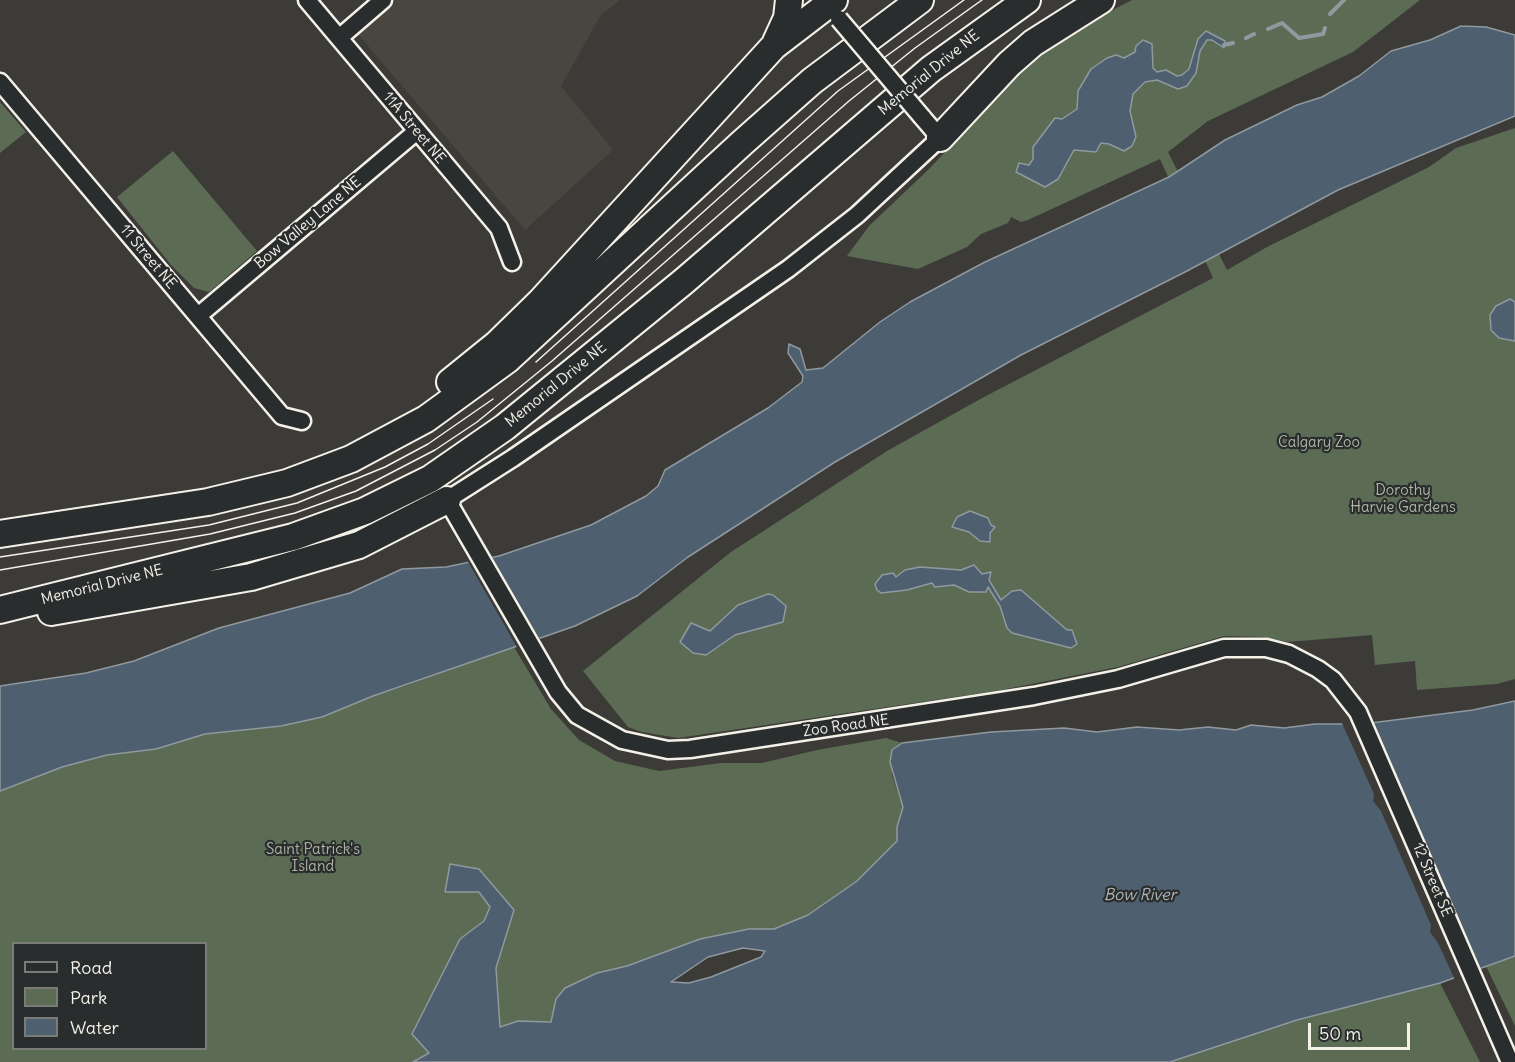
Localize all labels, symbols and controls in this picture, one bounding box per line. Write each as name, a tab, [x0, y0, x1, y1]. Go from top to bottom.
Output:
street label: Memorial Drive NE	[875, 27, 983, 119]
street label: 11A Street NE	[379, 89, 449, 167]
street label: Bow Valley Lane NE	[251, 173, 365, 273]
street label: 11 Street NE	[116, 221, 180, 293]
street label: Memorial Drive NE	[502, 339, 610, 431]
park label: Calgary Zoo	[1278, 434, 1360, 452]
park label: Dorothy Harvie Gardens	[1350, 482, 1456, 517]
street label: Memorial Drive NE	[39, 561, 165, 609]
street label: Zoo Road NE	[802, 711, 890, 741]
street label: 12 Street SE	[1408, 840, 1456, 920]
park label: Saint Patrick's Island	[266, 841, 360, 876]
water label: Bow River	[1104, 885, 1176, 905]
legend	[12, 942, 207, 1050]
text: Road	[70, 956, 112, 979]
text: Park	[70, 986, 107, 1009]
scale bar	[1311, 1011, 1413, 1049]
text: Water	[70, 1016, 119, 1039]
text: 50 m	[1319, 1022, 1361, 1045]

